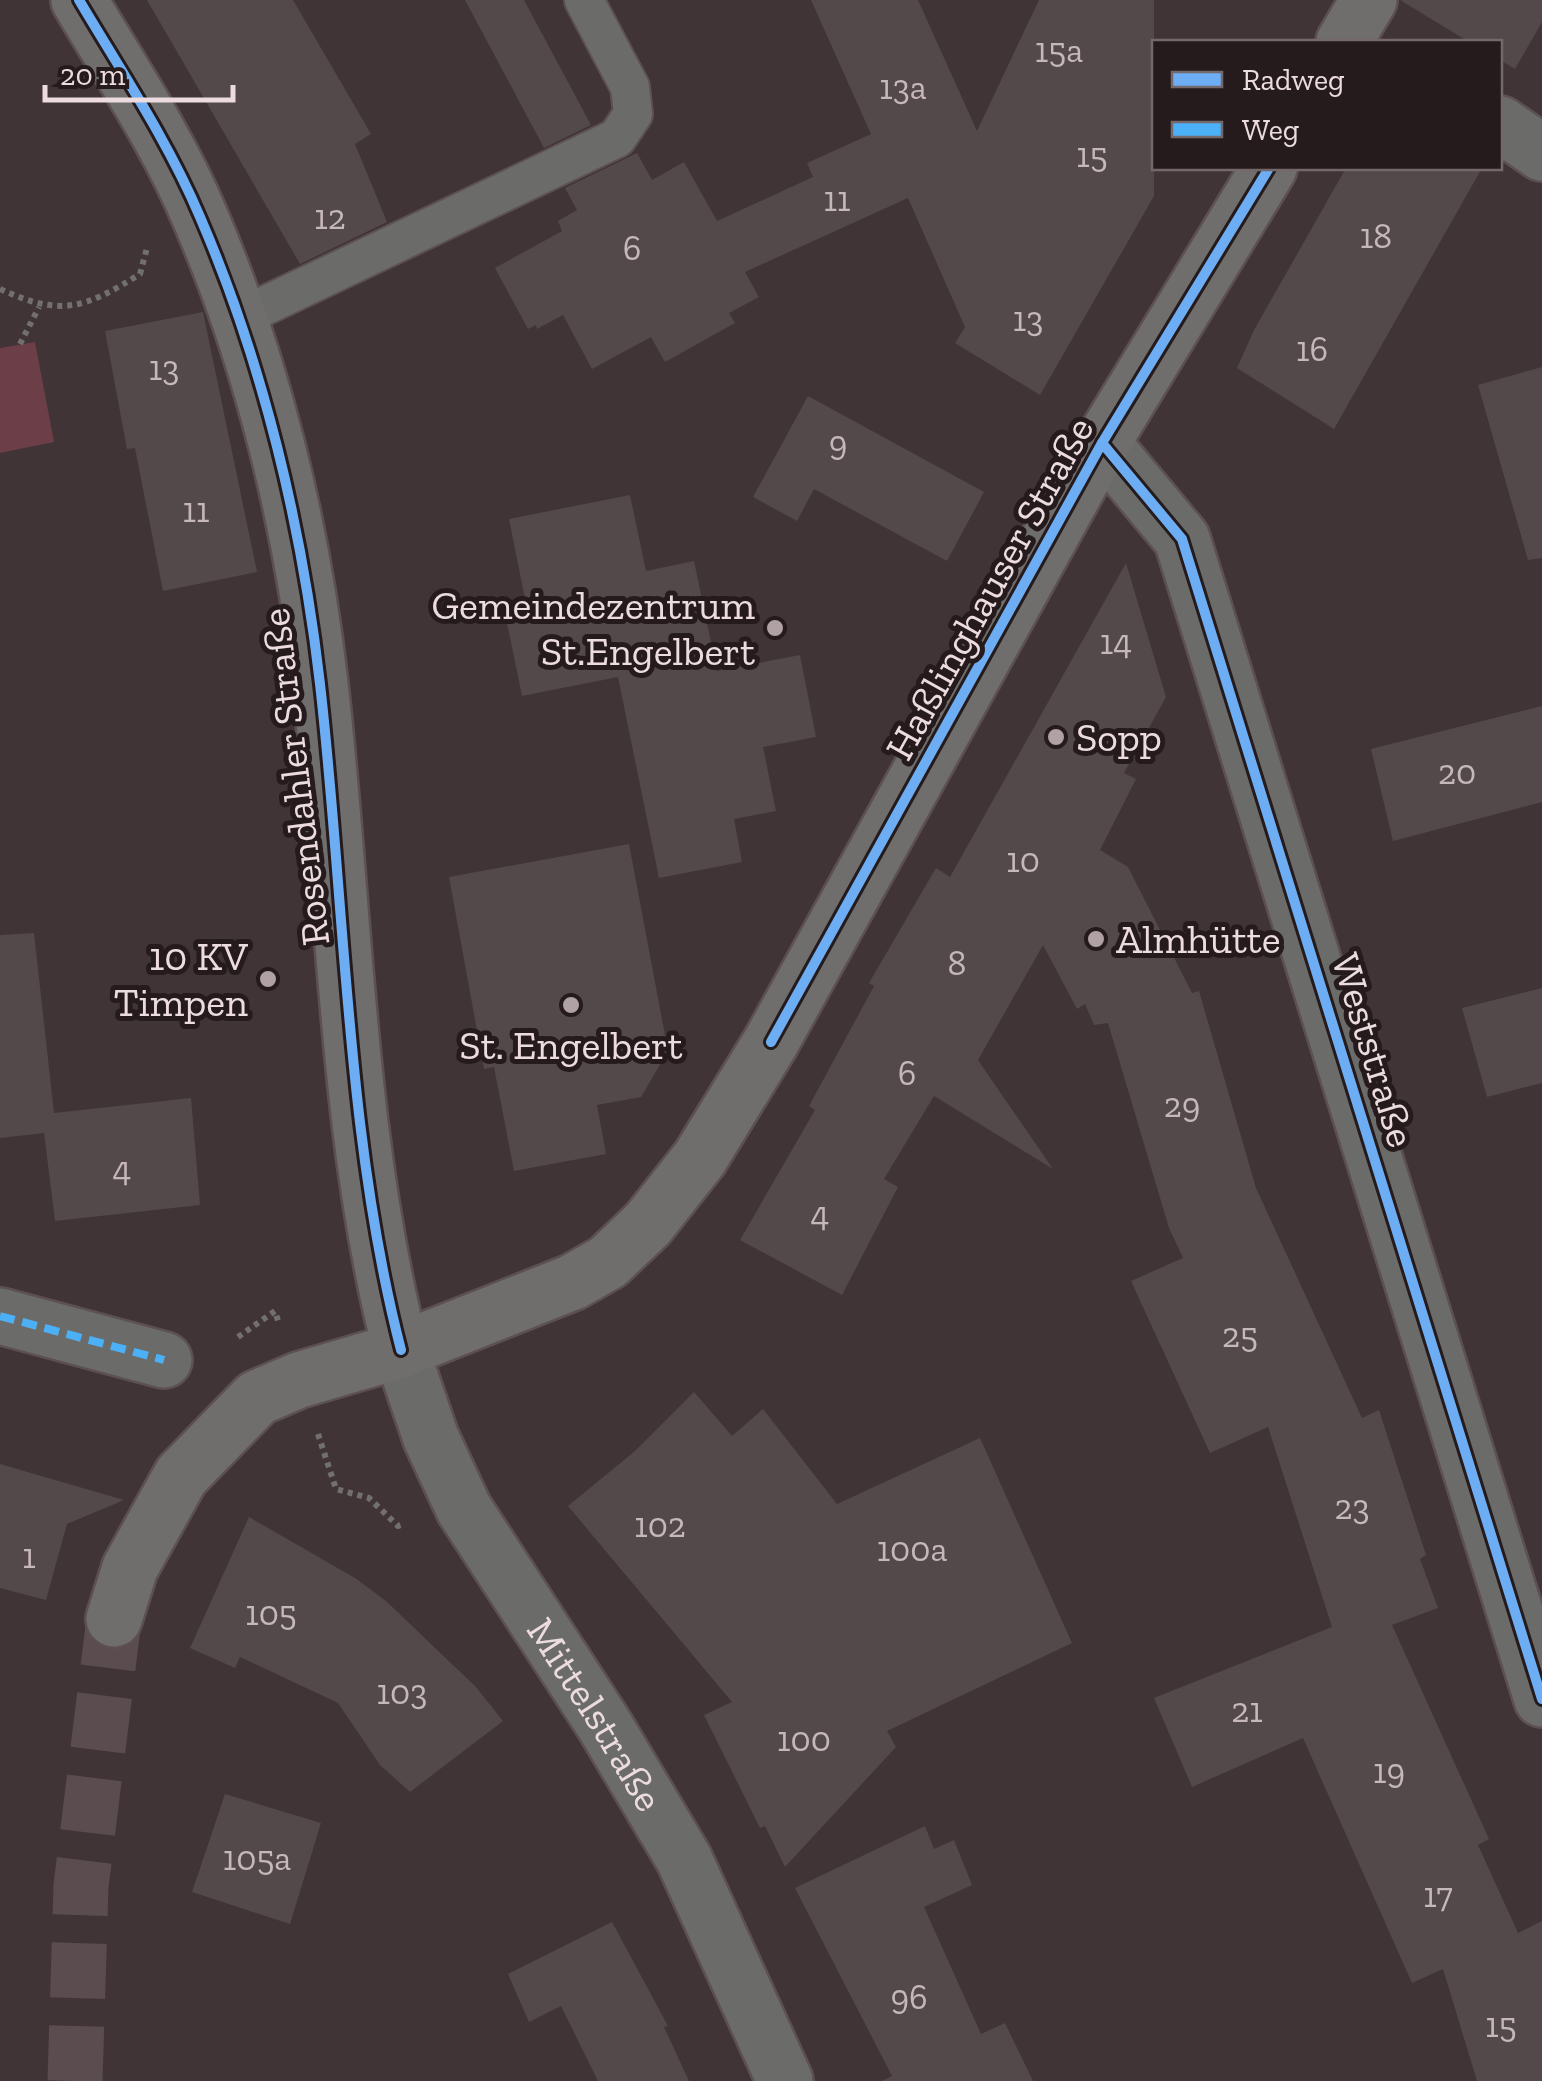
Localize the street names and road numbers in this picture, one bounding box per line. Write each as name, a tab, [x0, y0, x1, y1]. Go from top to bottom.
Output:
street label: Haßlinghauser Straße	[875, 408, 1103, 768]
street label: Rosendahler Straße	[250, 606, 340, 948]
street label: Weststraße	[1322, 947, 1426, 1153]
street label: Mittelstraße	[517, 1608, 674, 1819]

